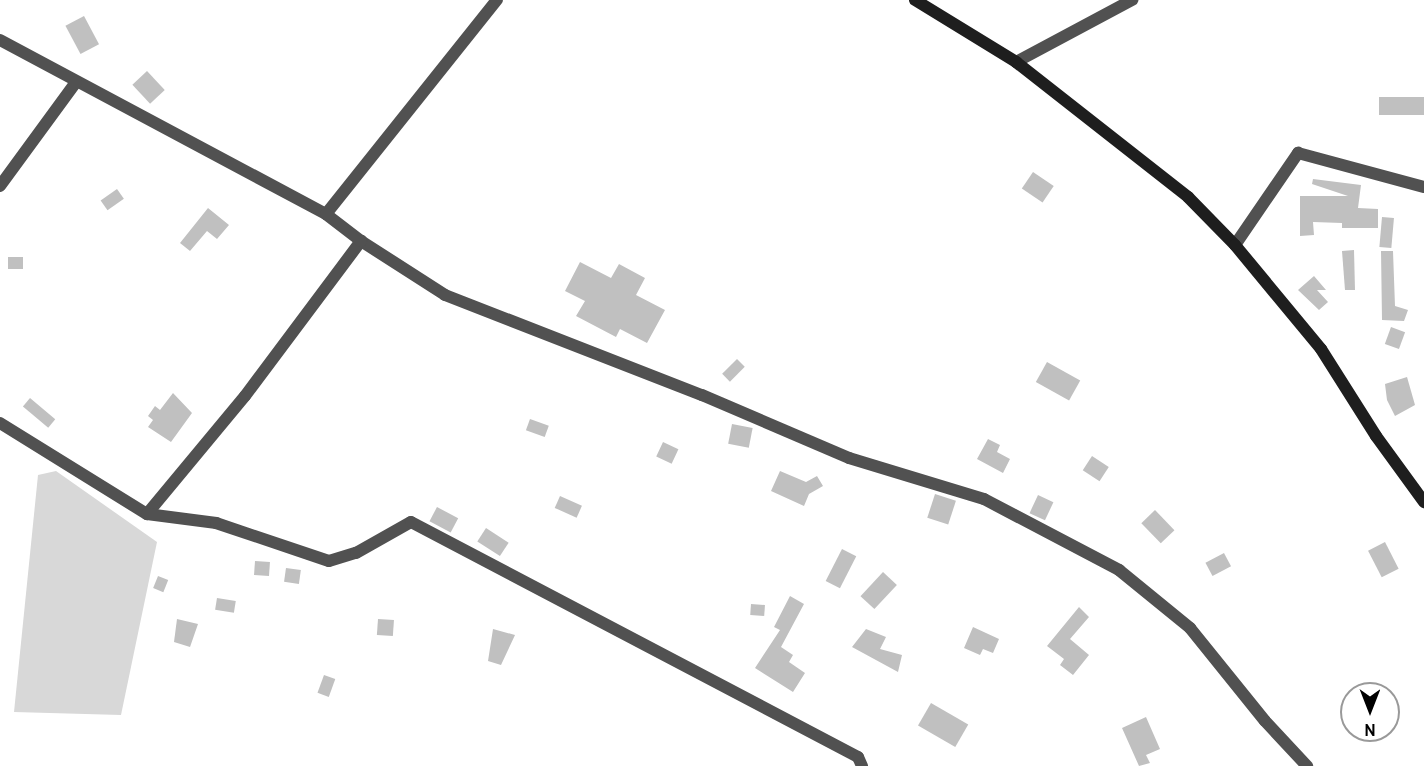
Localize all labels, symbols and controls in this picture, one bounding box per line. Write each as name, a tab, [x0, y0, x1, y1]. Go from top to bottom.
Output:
north arrow	[1340, 682, 1400, 742]
text: N	[1364, 718, 1376, 738]

